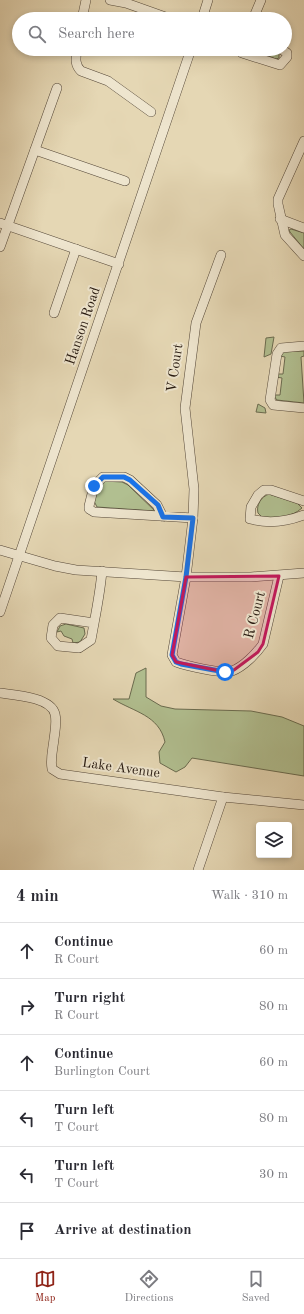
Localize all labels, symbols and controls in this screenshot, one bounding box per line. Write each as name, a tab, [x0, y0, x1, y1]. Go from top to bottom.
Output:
search box	[12, 12, 292, 56]
icon: search	[26, 23, 48, 45]
text: Search here	[58, 27, 135, 42]
street label: Hanson Road	[63, 285, 103, 367]
street label: V Court	[165, 343, 185, 393]
route end	[85, 477, 103, 495]
street label: R Court	[242, 590, 268, 640]
route start	[216, 663, 234, 681]
street label: Lake Avenue	[81, 756, 161, 780]
map controls	[256, 822, 292, 858]
button: layers	[256, 822, 292, 858]
text: 4 min	[16, 888, 59, 905]
text: Walk · 310 m	[211, 889, 288, 902]
text: Continue	[54, 935, 113, 950]
icon: ahead	[16, 940, 38, 962]
text: 60 m	[259, 944, 288, 957]
text: R Court	[54, 953, 99, 966]
text: Turn right	[54, 991, 125, 1006]
icon: right	[16, 996, 38, 1018]
text: 80 m	[259, 1000, 288, 1013]
text: R Court	[54, 1009, 99, 1022]
text: Continue	[54, 1047, 113, 1062]
icon: ahead	[16, 1052, 38, 1074]
text: 60 m	[259, 1056, 288, 1069]
text: Burlington Court	[54, 1065, 150, 1078]
text: Turn left	[54, 1103, 114, 1118]
icon: left	[16, 1108, 38, 1130]
text: 80 m	[259, 1112, 288, 1125]
text: T Court	[54, 1121, 99, 1134]
text: Turn left	[54, 1159, 114, 1174]
icon: left	[16, 1164, 38, 1186]
text: 30 m	[259, 1168, 288, 1181]
text: T Court	[54, 1177, 99, 1190]
icon: arrive	[16, 1220, 38, 1242]
text: Arrive at destination	[54, 1223, 192, 1238]
tab: Map	[34, 1268, 56, 1306]
tab: Directions	[125, 1268, 173, 1306]
tab: Saved	[242, 1268, 270, 1306]

